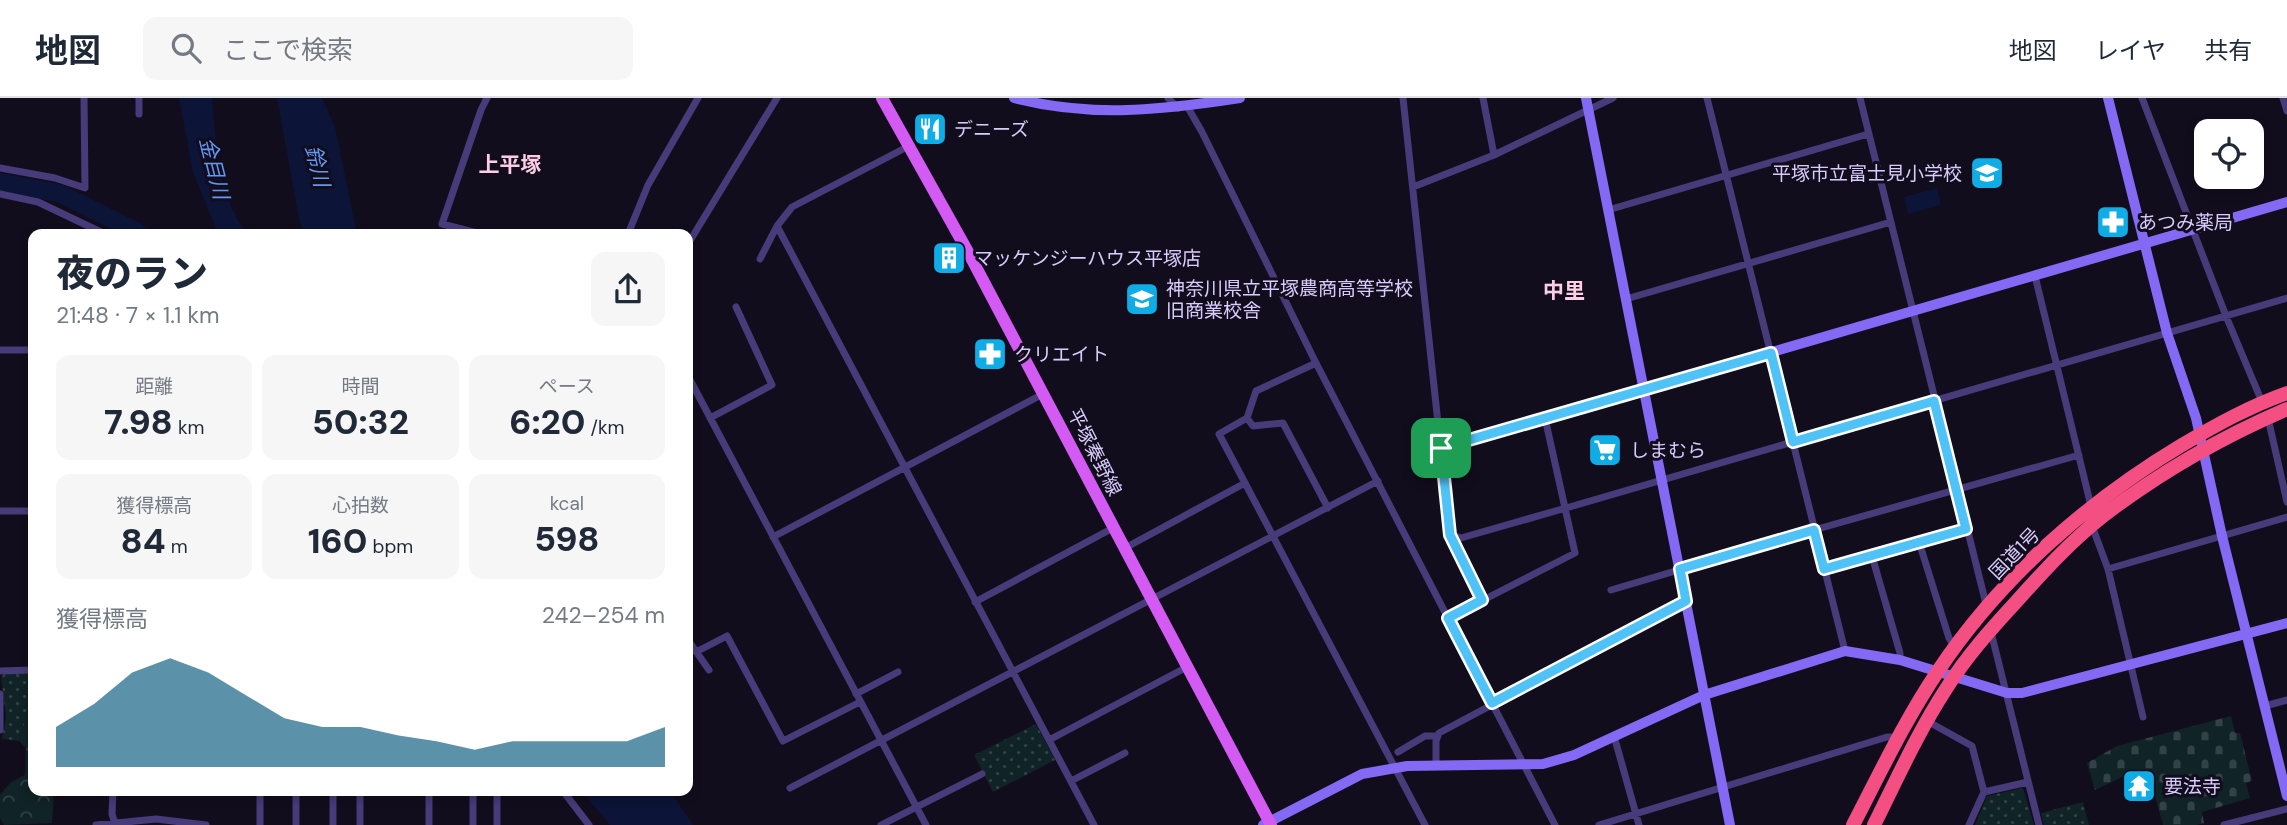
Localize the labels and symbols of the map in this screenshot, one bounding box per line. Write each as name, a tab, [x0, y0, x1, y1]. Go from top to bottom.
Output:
restaurant icon: デニーズ	[911, 110, 949, 148]
place label: デニーズ	[954, 117, 1029, 142]
water label: 金目川	[193, 134, 236, 204]
water label: 鈴川	[298, 142, 336, 192]
district label: 上平塚	[479, 151, 542, 179]
school or university icon: 平塚市立富士見小学校	[1968, 154, 2006, 192]
place label: 平塚市立富士見小学校	[1772, 161, 1962, 186]
pharmacy icon: あつみ薬局	[2094, 203, 2132, 241]
place label: あつみ薬局	[2138, 210, 2233, 235]
building icon: マッケンジーハウス平塚店	[930, 239, 968, 277]
place label: マッケンジーハウス平塚店	[974, 246, 1201, 271]
place label: 神奈川県立平塚農商高等学校 旧商業校舎	[1166, 276, 1413, 323]
district label: 中里	[1543, 277, 1585, 305]
school or university icon: 神奈川県立平塚農商高等学校 旧商業校舎	[1123, 280, 1161, 318]
pharmacy icon: クリエイト	[971, 335, 1009, 373]
place label: クリエイト	[1014, 342, 1109, 367]
street label: 平塚秦野線	[1062, 404, 1127, 500]
pin	[1411, 418, 1471, 478]
supermarket icon: しまむら	[1586, 431, 1624, 469]
place label: しまむら	[1630, 438, 1706, 463]
street label: 国道1号	[1984, 522, 2045, 585]
temple icon: 要法寺	[2120, 767, 2158, 805]
place label: 要法寺	[2164, 774, 2221, 799]

